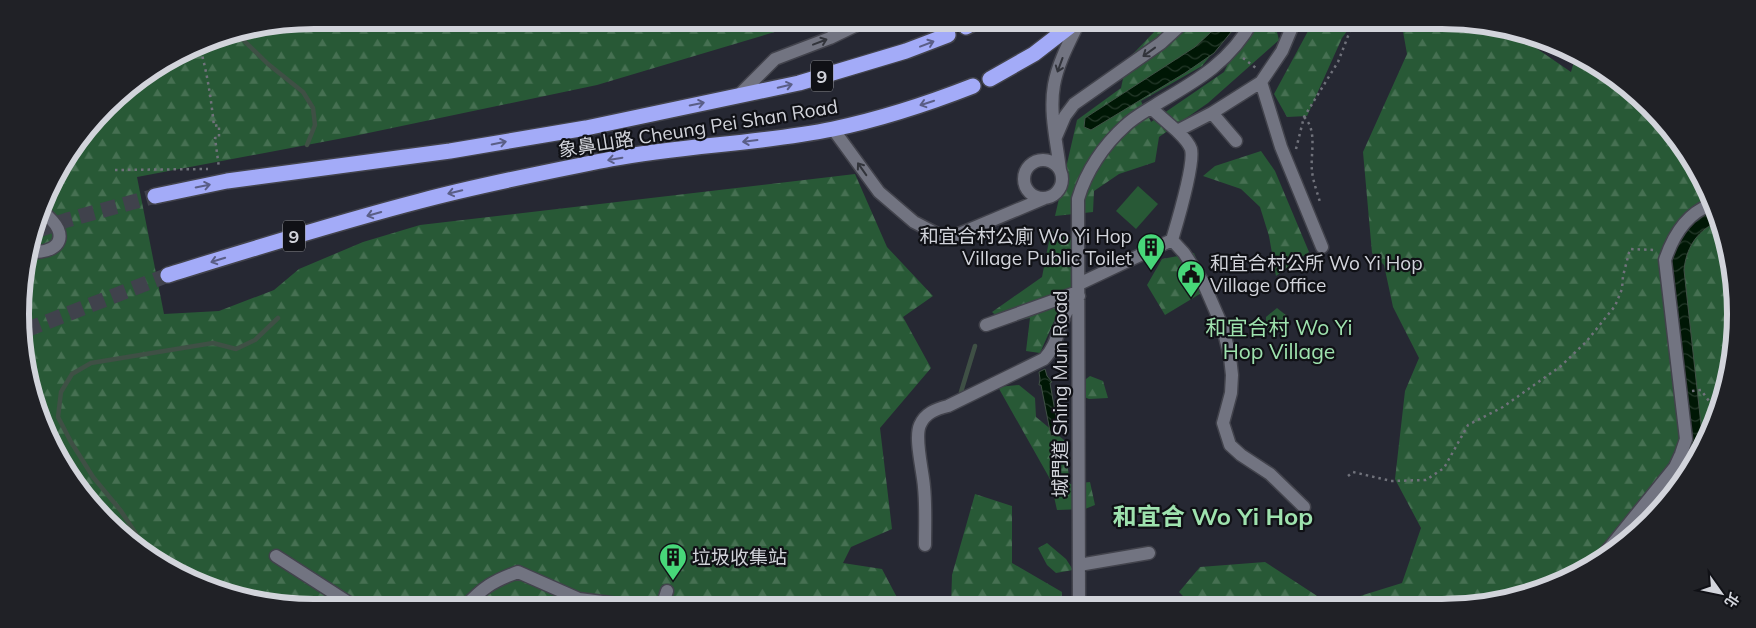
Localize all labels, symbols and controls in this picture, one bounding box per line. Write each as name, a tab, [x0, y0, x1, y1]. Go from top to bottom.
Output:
one-way arrow	[812, 37, 827, 46]
one-way arrow	[919, 39, 934, 48]
one-way arrow	[1142, 47, 1156, 57]
one-way arrow	[1055, 56, 1064, 72]
road number: 9	[811, 60, 833, 92]
one-way arrow	[777, 81, 793, 90]
street label: 象鼻山路 Cheung Pei Shan Road	[556, 94, 840, 162]
one-way arrow	[688, 99, 704, 109]
one-way arrow	[919, 99, 935, 109]
one-way arrow	[743, 136, 759, 146]
one-way arrow	[490, 138, 506, 147]
one-way arrow	[607, 154, 623, 164]
one-way arrow	[857, 162, 867, 176]
one-way arrow	[194, 181, 210, 191]
one-way arrow	[448, 188, 464, 197]
one-way arrow	[366, 209, 382, 219]
road number: 9	[283, 220, 305, 252]
place label: 和宜合村公廁 Wo Yi Hop Village Public Toilet	[919, 224, 1132, 270]
building icon: 和宜合村公廁 Wo Yi Hop Village Public Toilet	[1136, 232, 1166, 271]
place label: 和宜合村公所 Wo Yi Hop Village Office	[1210, 251, 1423, 297]
one-way arrow	[210, 255, 226, 265]
public building icon: 和宜合村公所 Wo Yi Hop Village Office	[1176, 259, 1206, 298]
street label: 城門道 Shing Mun Road	[1048, 291, 1072, 497]
district label: 和宜合村 Wo Yi Hop Village	[1206, 314, 1352, 364]
district label: 和宜合 Wo Yi Hop	[1113, 501, 1313, 531]
building icon: 垃圾收集站	[658, 542, 688, 581]
place label: 垃圾收集站	[692, 545, 787, 569]
north arrow	[1696, 568, 1746, 618]
text: 北	[1721, 589, 1743, 611]

